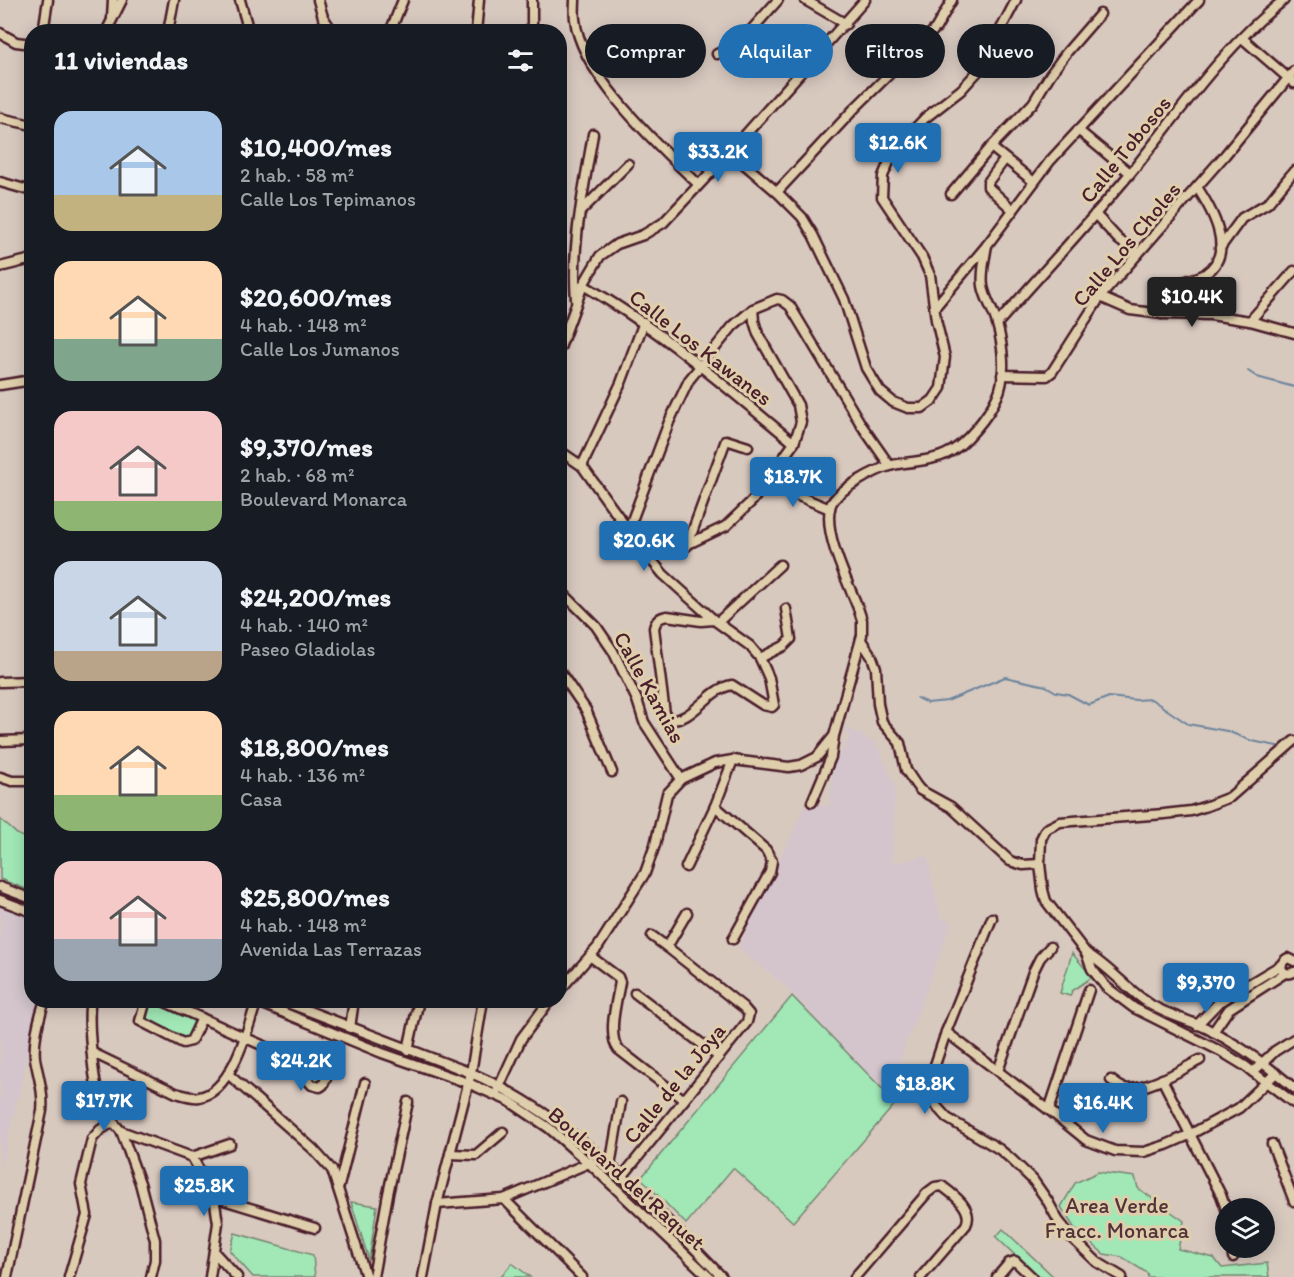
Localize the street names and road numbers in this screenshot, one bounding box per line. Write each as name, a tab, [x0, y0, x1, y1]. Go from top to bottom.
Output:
street label: Calle Tobosos	[1074, 90, 1177, 209]
street label: Calle Los Choles	[1066, 176, 1186, 312]
street label: Calle Los Kawanes	[624, 283, 778, 412]
street label: Calle Kamias	[608, 627, 691, 748]
street label: Calle de la Joya	[618, 1017, 732, 1149]
street label: Boulevard del Raquet	[543, 1101, 711, 1256]

